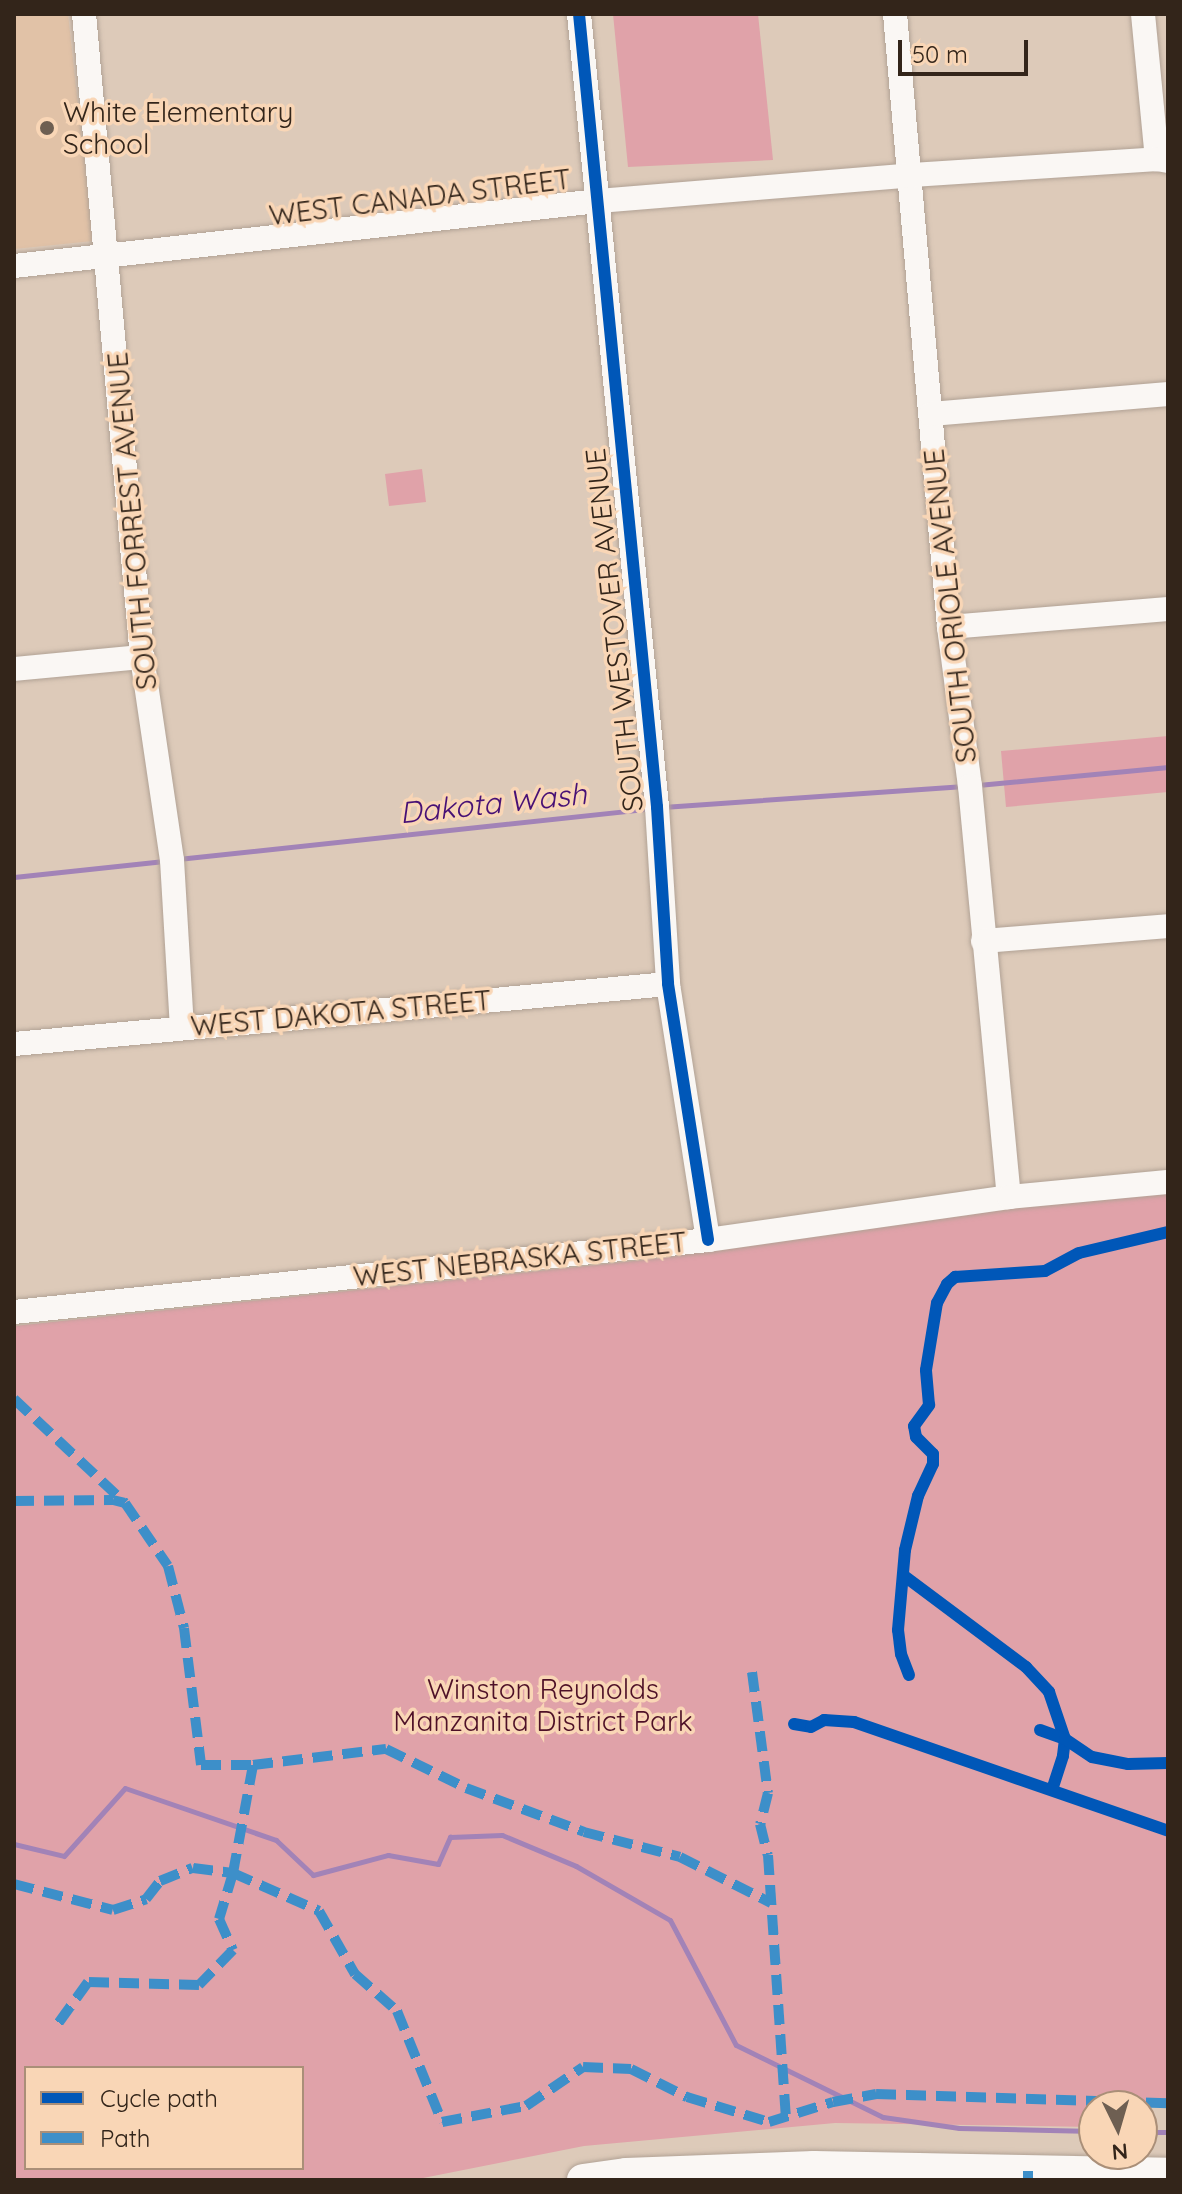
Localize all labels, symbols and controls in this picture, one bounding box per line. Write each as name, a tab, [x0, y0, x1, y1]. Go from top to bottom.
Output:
scale bar	[902, 24, 1032, 74]
text: 50 m	[912, 39, 968, 69]
place label: White Elementary School	[63, 95, 293, 161]
marker: White Elementary School	[38, 119, 56, 137]
street label: WEST CANADA STREET	[267, 162, 573, 232]
street label: SOUTH FORREST AVENUE	[100, 351, 164, 691]
street label: SOUTH WESTOVER AVENUE	[578, 447, 650, 813]
street label: SOUTH ORIOLE AVENUE	[917, 447, 983, 765]
water label: Dakota Wash	[398, 775, 588, 831]
street label: WEST DAKOTA STREET	[189, 983, 493, 1043]
street label: WEST NEBRASKA STREET	[352, 1225, 688, 1293]
park label: Winston Reynolds Manzanita District Park	[393, 1672, 693, 1738]
legend	[24, 2066, 304, 2170]
text: Cycle path	[100, 2083, 218, 2113]
north arrow	[1078, 2090, 1158, 2170]
text: Path	[100, 2123, 151, 2153]
text: N	[1111, 2137, 1129, 2167]

